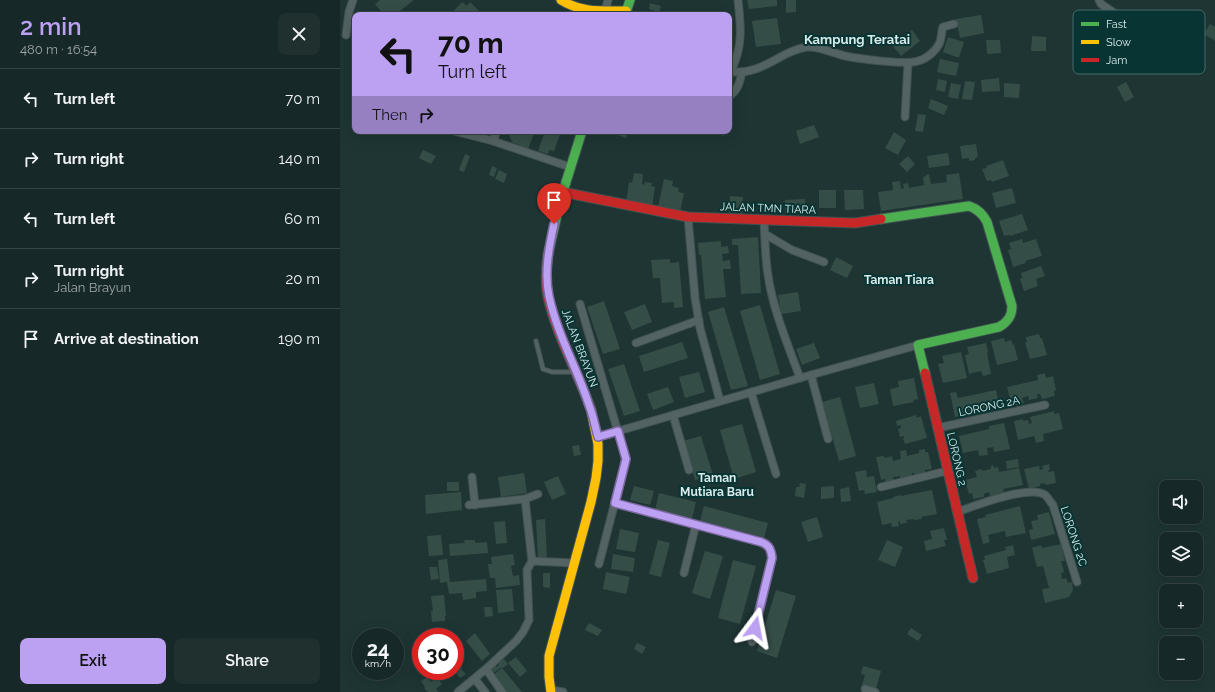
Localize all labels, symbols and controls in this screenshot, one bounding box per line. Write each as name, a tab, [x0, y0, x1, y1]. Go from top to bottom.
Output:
legend	[1073, 10, 1205, 74]
text: 2 min	[20, 12, 82, 41]
button: close	[278, 13, 320, 55]
text: Fast	[1106, 18, 1127, 31]
text: 70 m	[438, 27, 504, 60]
icon: left	[372, 28, 424, 80]
district label: Kampung Teratai	[804, 32, 910, 47]
text: Slow	[1106, 36, 1131, 49]
text: 480 m · 16:54	[20, 42, 97, 57]
text: Jam	[1106, 54, 1127, 67]
text: Turn left	[438, 61, 507, 82]
icon: left	[20, 88, 42, 110]
text: Turn left	[54, 90, 115, 108]
text: 70 m	[285, 90, 320, 108]
icon: right	[415, 104, 437, 126]
text: Then	[372, 106, 407, 124]
icon: right	[20, 148, 42, 170]
text: Turn right	[54, 150, 124, 168]
text: 140 m	[279, 150, 320, 168]
pin	[537, 183, 571, 224]
icon: arrive	[543, 189, 565, 211]
street label: JALAN TMN TIARA	[720, 200, 817, 217]
icon: left	[20, 208, 42, 230]
text: Turn left	[54, 210, 115, 228]
text: 60 m	[284, 210, 320, 228]
text: Turn right	[54, 262, 124, 280]
icon: right	[20, 268, 42, 290]
text: 20 m	[285, 270, 320, 288]
district label: Taman Tiara	[864, 273, 934, 287]
text: Jalan Brayun	[54, 280, 131, 295]
street label: JALAN BRAYUN	[559, 307, 600, 389]
icon: arrive	[20, 328, 42, 350]
text: Arrive at destination	[54, 330, 199, 348]
text: 190 m	[278, 330, 320, 348]
street label: LORONG 2A	[957, 394, 1021, 419]
street label: LORONG 2	[944, 431, 969, 487]
district label: Taman Mutiara Baru	[680, 471, 754, 499]
map controls	[1159, 480, 1203, 680]
button: sound	[1159, 480, 1203, 524]
street label: LORONG 2C	[1058, 505, 1089, 568]
button: layers	[1159, 532, 1203, 576]
button: +	[1159, 584, 1203, 628]
position arrow	[734, 607, 776, 649]
speed limit sign: 30	[412, 628, 464, 680]
button: −	[1159, 636, 1203, 680]
text: 24	[367, 637, 389, 661]
button: Exit	[20, 638, 166, 684]
button: Share	[174, 638, 320, 684]
text: km/h	[365, 658, 391, 669]

